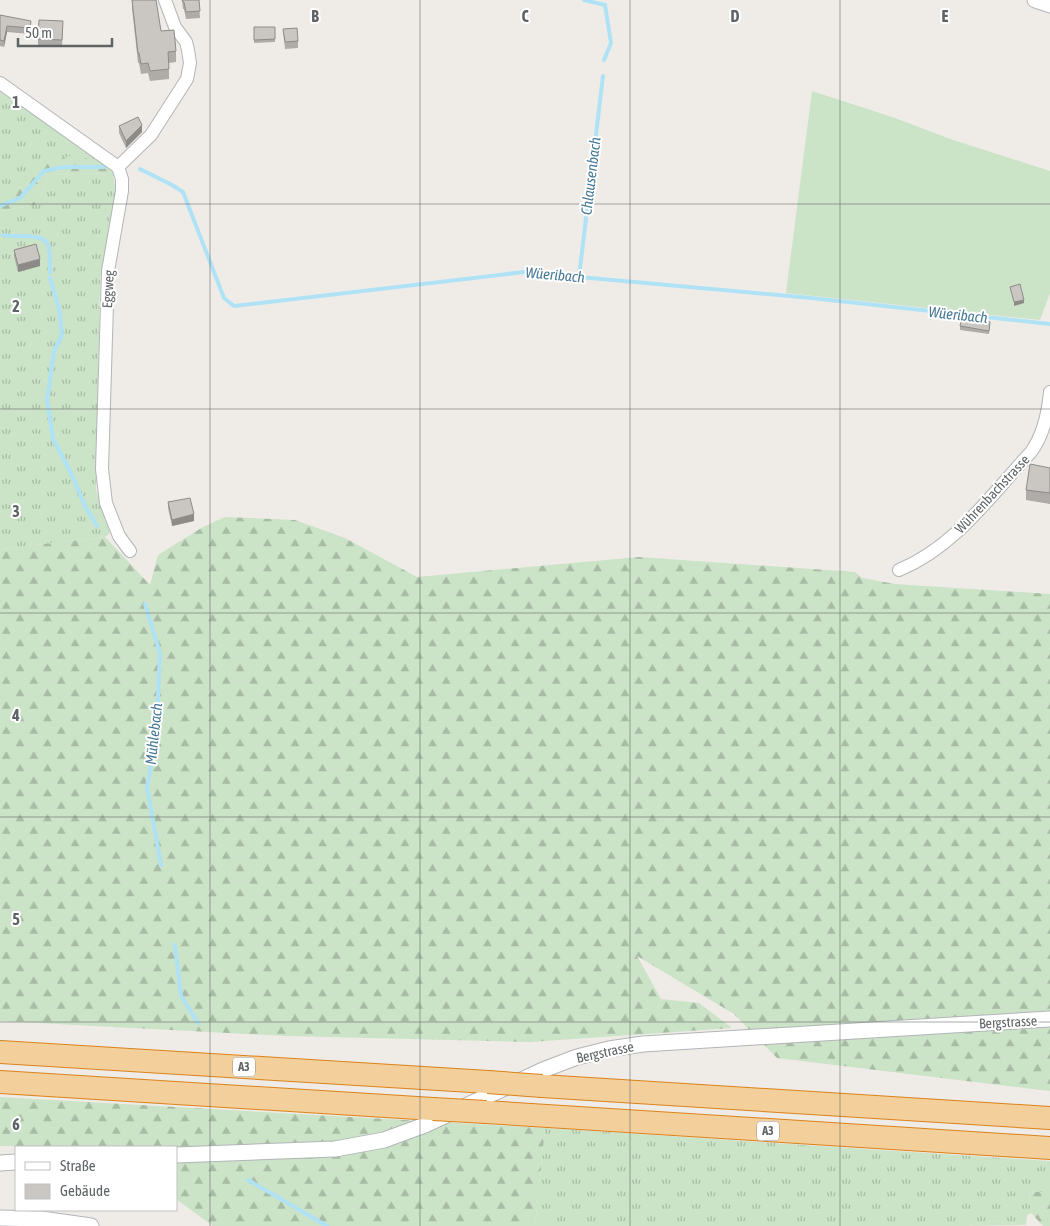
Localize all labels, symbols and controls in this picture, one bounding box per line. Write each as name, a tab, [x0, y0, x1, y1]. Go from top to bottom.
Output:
text: B	[311, 7, 319, 25]
text: C	[521, 7, 529, 25]
text: D	[731, 7, 740, 25]
text: E	[942, 7, 949, 25]
scale bar	[18, 15, 111, 47]
text: 50 m	[25, 24, 52, 41]
text: 1	[12, 93, 20, 111]
water label: Chlausenbach	[577, 136, 604, 216]
water label: Wüeribach	[525, 263, 585, 286]
street label: Eggweg	[99, 269, 117, 309]
text: 2	[12, 297, 20, 315]
water label: Wüeribach	[928, 303, 989, 326]
street label: Wührenbachstrasse	[952, 451, 1032, 537]
text: 3	[12, 502, 20, 520]
water label: Mühlebach	[142, 702, 165, 766]
text: 4	[11, 706, 20, 724]
text: 5	[12, 910, 20, 928]
street label: Bergstrasse	[978, 1012, 1038, 1032]
street label: Bergstrasse	[575, 1038, 635, 1066]
road number: A3	[233, 1058, 255, 1076]
text: 6	[12, 1115, 20, 1133]
road number: A3	[757, 1122, 779, 1140]
legend	[15, 1146, 178, 1211]
text: Straße	[60, 1157, 96, 1174]
text: Gebäude	[60, 1182, 110, 1199]

